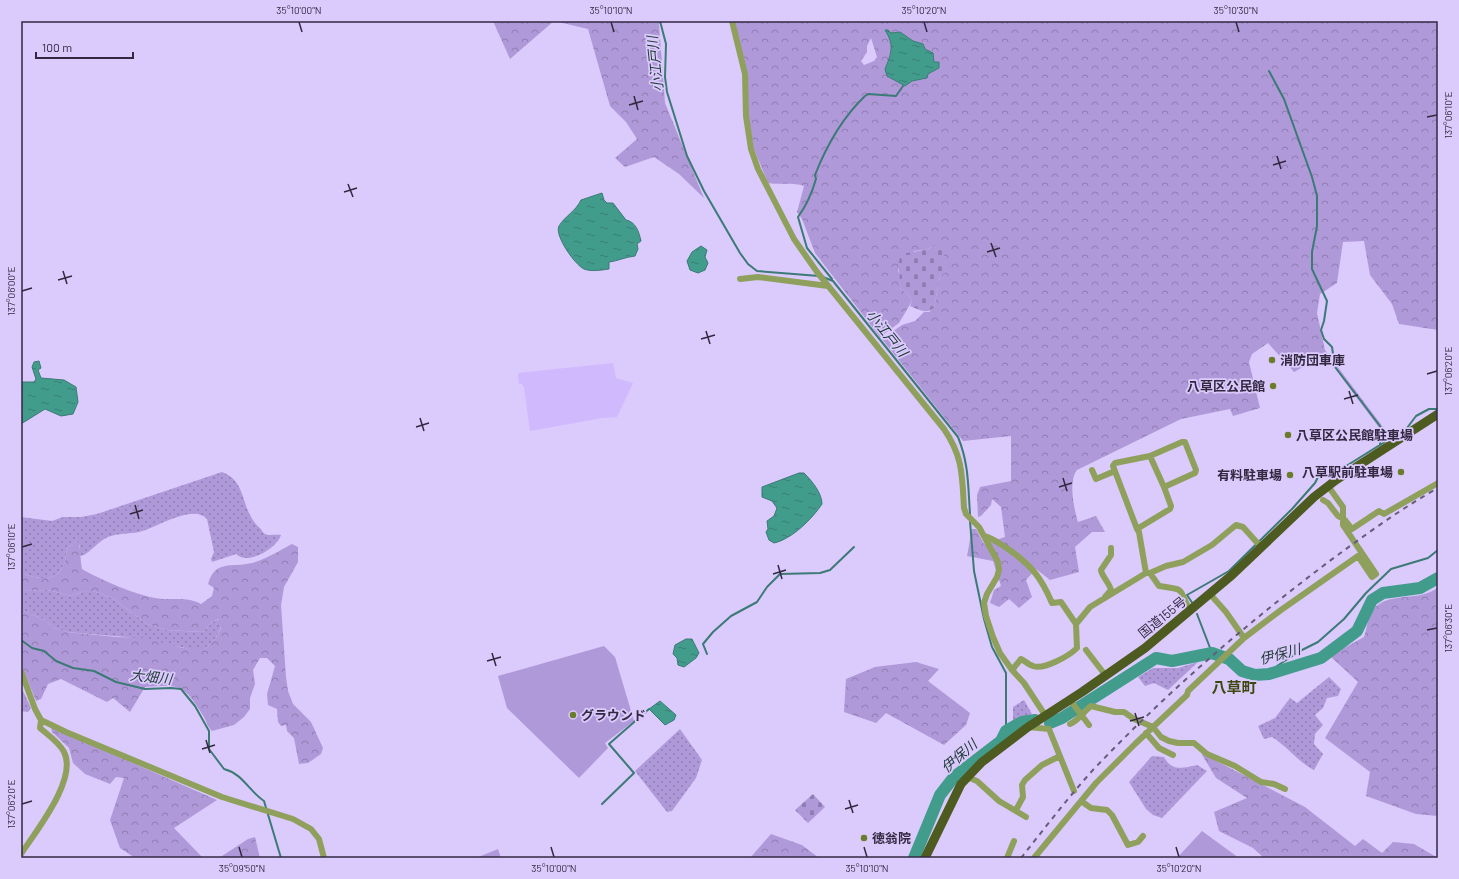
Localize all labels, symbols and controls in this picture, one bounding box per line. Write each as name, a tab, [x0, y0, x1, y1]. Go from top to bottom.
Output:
text: 35°10'00"N	[276, 4, 322, 16]
text: 35°10'10"N	[589, 4, 633, 16]
text: 35°10'20"N	[902, 4, 946, 16]
text: 35°10'30"N	[1214, 4, 1258, 16]
water label: 小江戸川	[643, 33, 666, 93]
scale bar	[36, 34, 133, 60]
text: 100 m	[42, 40, 72, 54]
text: 137°06'10"E	[1442, 91, 1454, 139]
text: 137°06'00"E	[5, 266, 17, 316]
water label: 小江戸川	[863, 306, 913, 361]
text: 137°06'20"E	[1442, 347, 1454, 396]
place label: 消防団車庫	[1280, 352, 1345, 368]
marker: 消防団車庫	[1267, 355, 1277, 365]
place label: 八草区公民館	[1187, 378, 1265, 394]
marker: 八草区公民館	[1268, 381, 1278, 391]
place label: 八草区公民館駐車場	[1296, 427, 1413, 443]
marker: 八草区公民館駐車場	[1283, 430, 1293, 440]
place label: 八草駅前駐車場	[1302, 464, 1393, 480]
place label: 有料駐車場	[1217, 467, 1282, 483]
marker: 八草駅前駐車場	[1396, 467, 1406, 477]
marker: 有料駐車場	[1285, 470, 1295, 480]
text: 137°06'10"E	[5, 523, 17, 571]
street label: 国道155号	[1135, 593, 1189, 641]
text: 137°06'30"E	[1442, 604, 1454, 652]
water label: 伊保川	[1257, 639, 1304, 667]
water label: 大畑川	[129, 666, 175, 687]
district label: 八草町	[1211, 678, 1257, 696]
place label: グラウンド	[581, 707, 646, 723]
marker: グラウンド	[568, 710, 578, 720]
water label: 伊保川	[937, 734, 982, 776]
text: 137°06'20"E	[5, 780, 17, 829]
place label: 徳翁院	[872, 830, 911, 846]
marker: 徳翁院	[859, 833, 869, 843]
text: 35°09'50"N	[219, 862, 265, 874]
text: 35°10'00"N	[531, 862, 577, 874]
text: 35°10'10"N	[845, 862, 889, 874]
text: 35°10'20"N	[1157, 862, 1201, 874]

